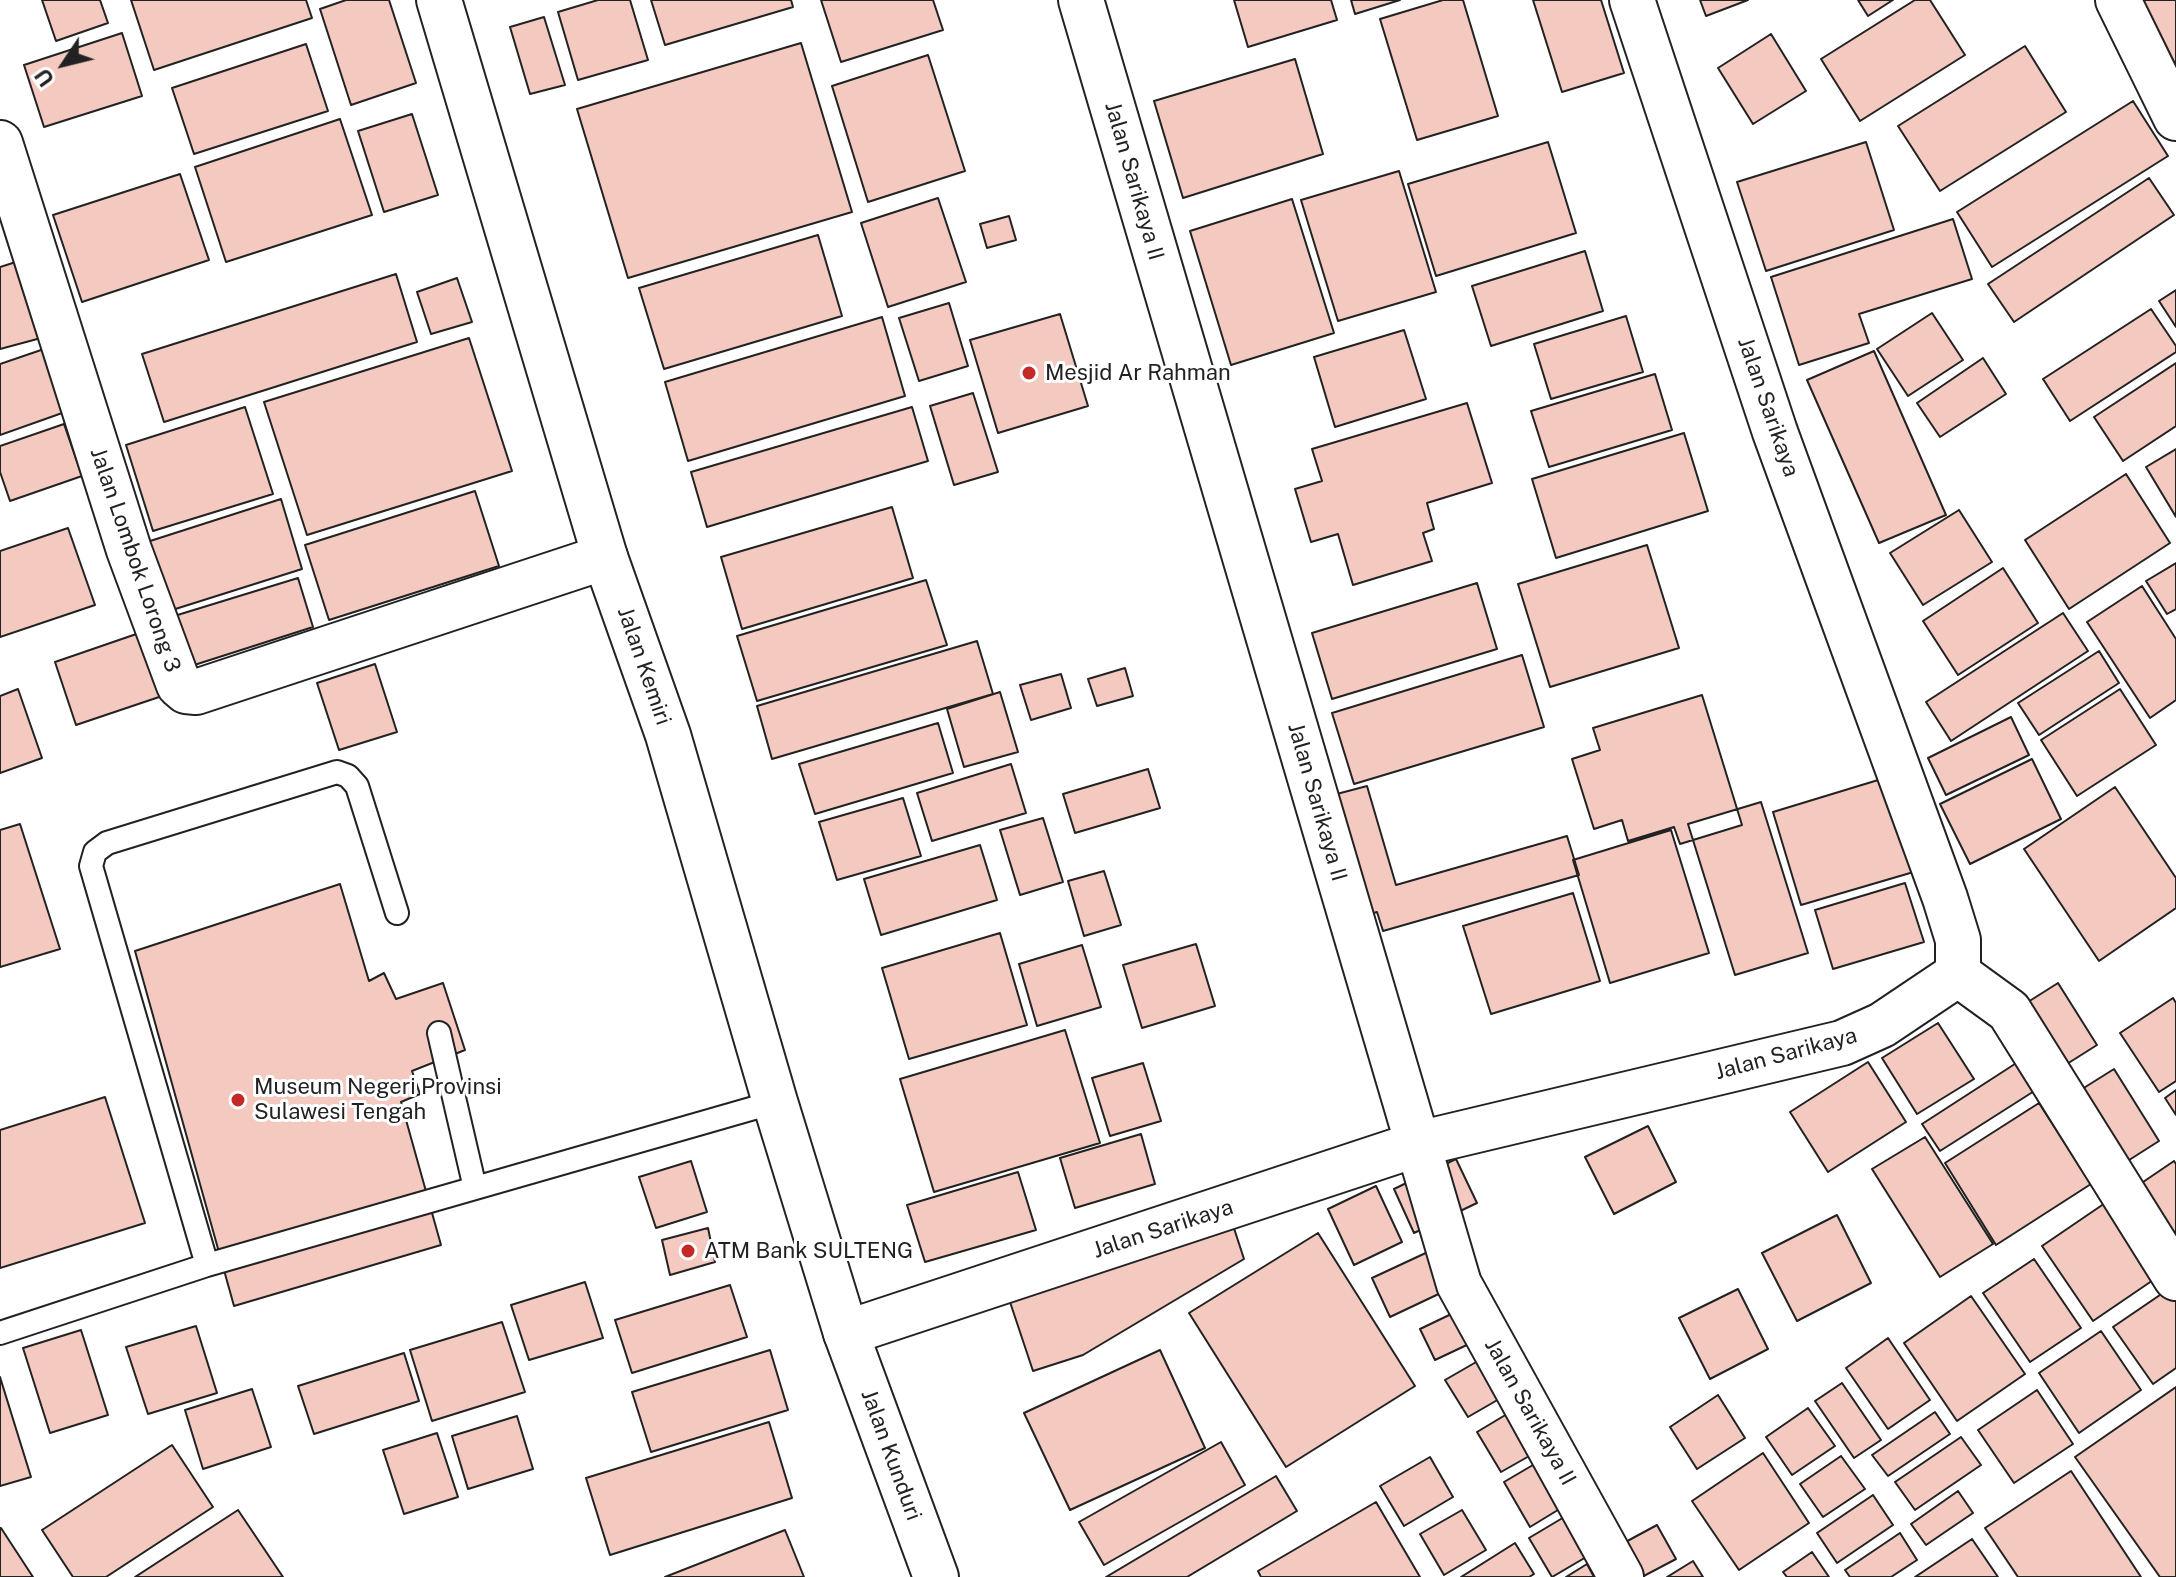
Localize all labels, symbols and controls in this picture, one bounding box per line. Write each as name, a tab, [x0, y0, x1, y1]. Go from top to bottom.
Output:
north arrow	[24, 24, 104, 104]
text: U	[29, 64, 60, 92]
street label: Jalan Sarikaya II	[1099, 99, 1169, 263]
street label: Jalan Sarikaya	[1732, 334, 1804, 480]
place label: Mesjid Ar Rahman	[1045, 360, 1231, 386]
marker: Mesjid Ar Rahman	[1020, 364, 1038, 382]
street label: Jalan Lombok Lorong 3	[84, 444, 186, 676]
street label: Jalan Kemiri	[611, 604, 677, 728]
street label: Jalan Sarikaya II	[1282, 720, 1352, 884]
street label: Jalan Sarikaya	[1712, 1022, 1860, 1086]
place label: Museum Negeri Provinsi Sulawesi Tengah	[254, 1074, 502, 1126]
marker: Museum Negeri Provinsi Sulawesi Tengah	[229, 1091, 247, 1109]
street label: Jalan Sarikaya	[1089, 1194, 1237, 1264]
place label: ATM Bank SULTENG	[704, 1238, 913, 1264]
marker: ATM Bank SULTENG	[679, 1242, 697, 1260]
street label: Jalan Sarikaya II	[1479, 1334, 1581, 1490]
street label: Jalan Kunduri	[855, 1386, 927, 1524]

